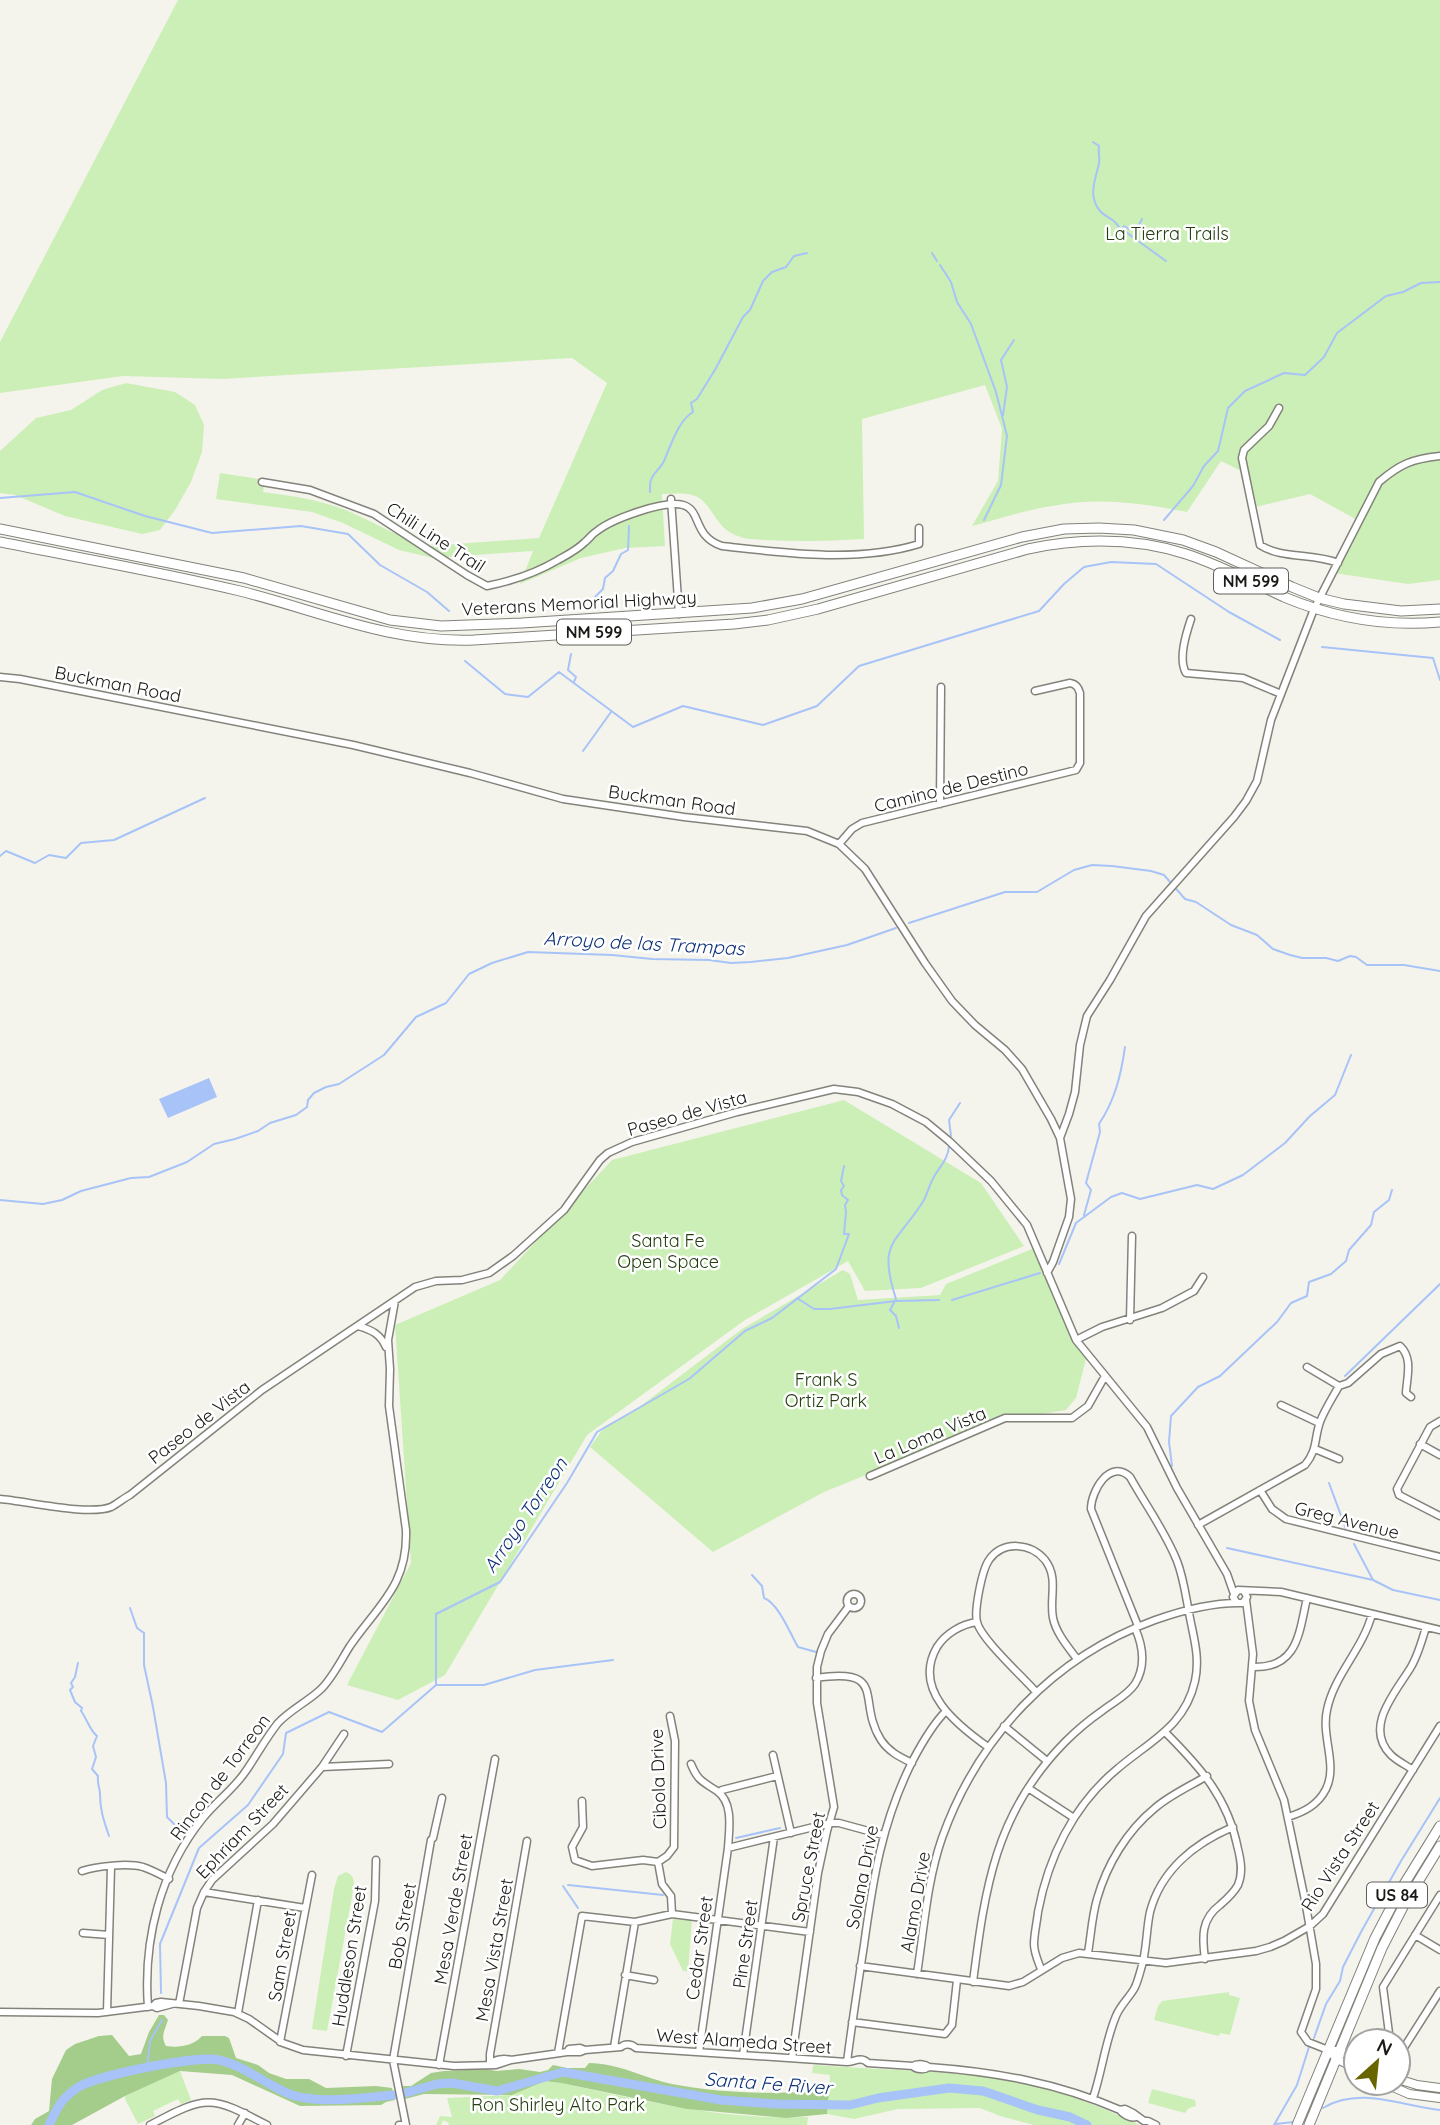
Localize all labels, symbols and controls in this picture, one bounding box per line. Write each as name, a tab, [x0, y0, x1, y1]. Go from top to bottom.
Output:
park label: La Tierra Trails	[1105, 222, 1229, 245]
street label: Chili Line Trail	[382, 497, 490, 577]
road number: NM 599	[1214, 568, 1288, 594]
street label: Veterans Memorial Highway	[461, 585, 697, 621]
road number: NM 599	[557, 620, 631, 645]
street label: Buckman Road	[53, 660, 183, 708]
street label: Camino de Destino	[872, 757, 1030, 817]
street label: Buckman Road	[607, 780, 737, 820]
water label: Arroyo de las Trampas	[543, 926, 746, 960]
street label: Paseo de Vista	[625, 1085, 749, 1141]
park label: Santa Fe Open Space	[617, 1229, 719, 1273]
park label: Frank S Ortiz Park	[785, 1368, 867, 1412]
street label: Paseo de Vista	[143, 1375, 255, 1469]
street label: La Loma Vista	[871, 1401, 989, 1469]
water label: Arroyo Torreon	[478, 1452, 573, 1577]
street label: Greg Avenue	[1292, 1496, 1402, 1544]
street label: Rincon de Torreon	[165, 1709, 275, 1845]
street label: Cibola Drive	[645, 1728, 671, 1830]
street label: Ephriam Street	[191, 1779, 293, 1883]
street label: Rio Vista Street	[1296, 1796, 1384, 1916]
street label: Spruce Street	[786, 1810, 830, 1924]
street label: Solana Drive	[841, 1823, 883, 1931]
street label: Mesa Verde Street	[428, 1832, 478, 1986]
street label: Alamo Drive	[895, 1850, 935, 1954]
street label: Mesa Vista Street	[470, 1877, 518, 2023]
street label: Bob Street	[383, 1881, 421, 1971]
road number: US 84	[1367, 1882, 1427, 1908]
street label: Huddleson Street	[326, 1884, 372, 2028]
street label: Cedar Street	[680, 1895, 718, 2001]
street label: Pine Street	[727, 1898, 763, 1990]
street label: Sam Street	[263, 1909, 301, 2003]
street label: West Alameda Street	[655, 2023, 833, 2059]
north arrow	[1342, 2027, 1412, 2097]
text: N	[1373, 2033, 1396, 2061]
water label: Santa Fe River	[704, 2067, 835, 2100]
park label: Ron Shirley Alto Park	[471, 2093, 645, 2116]

